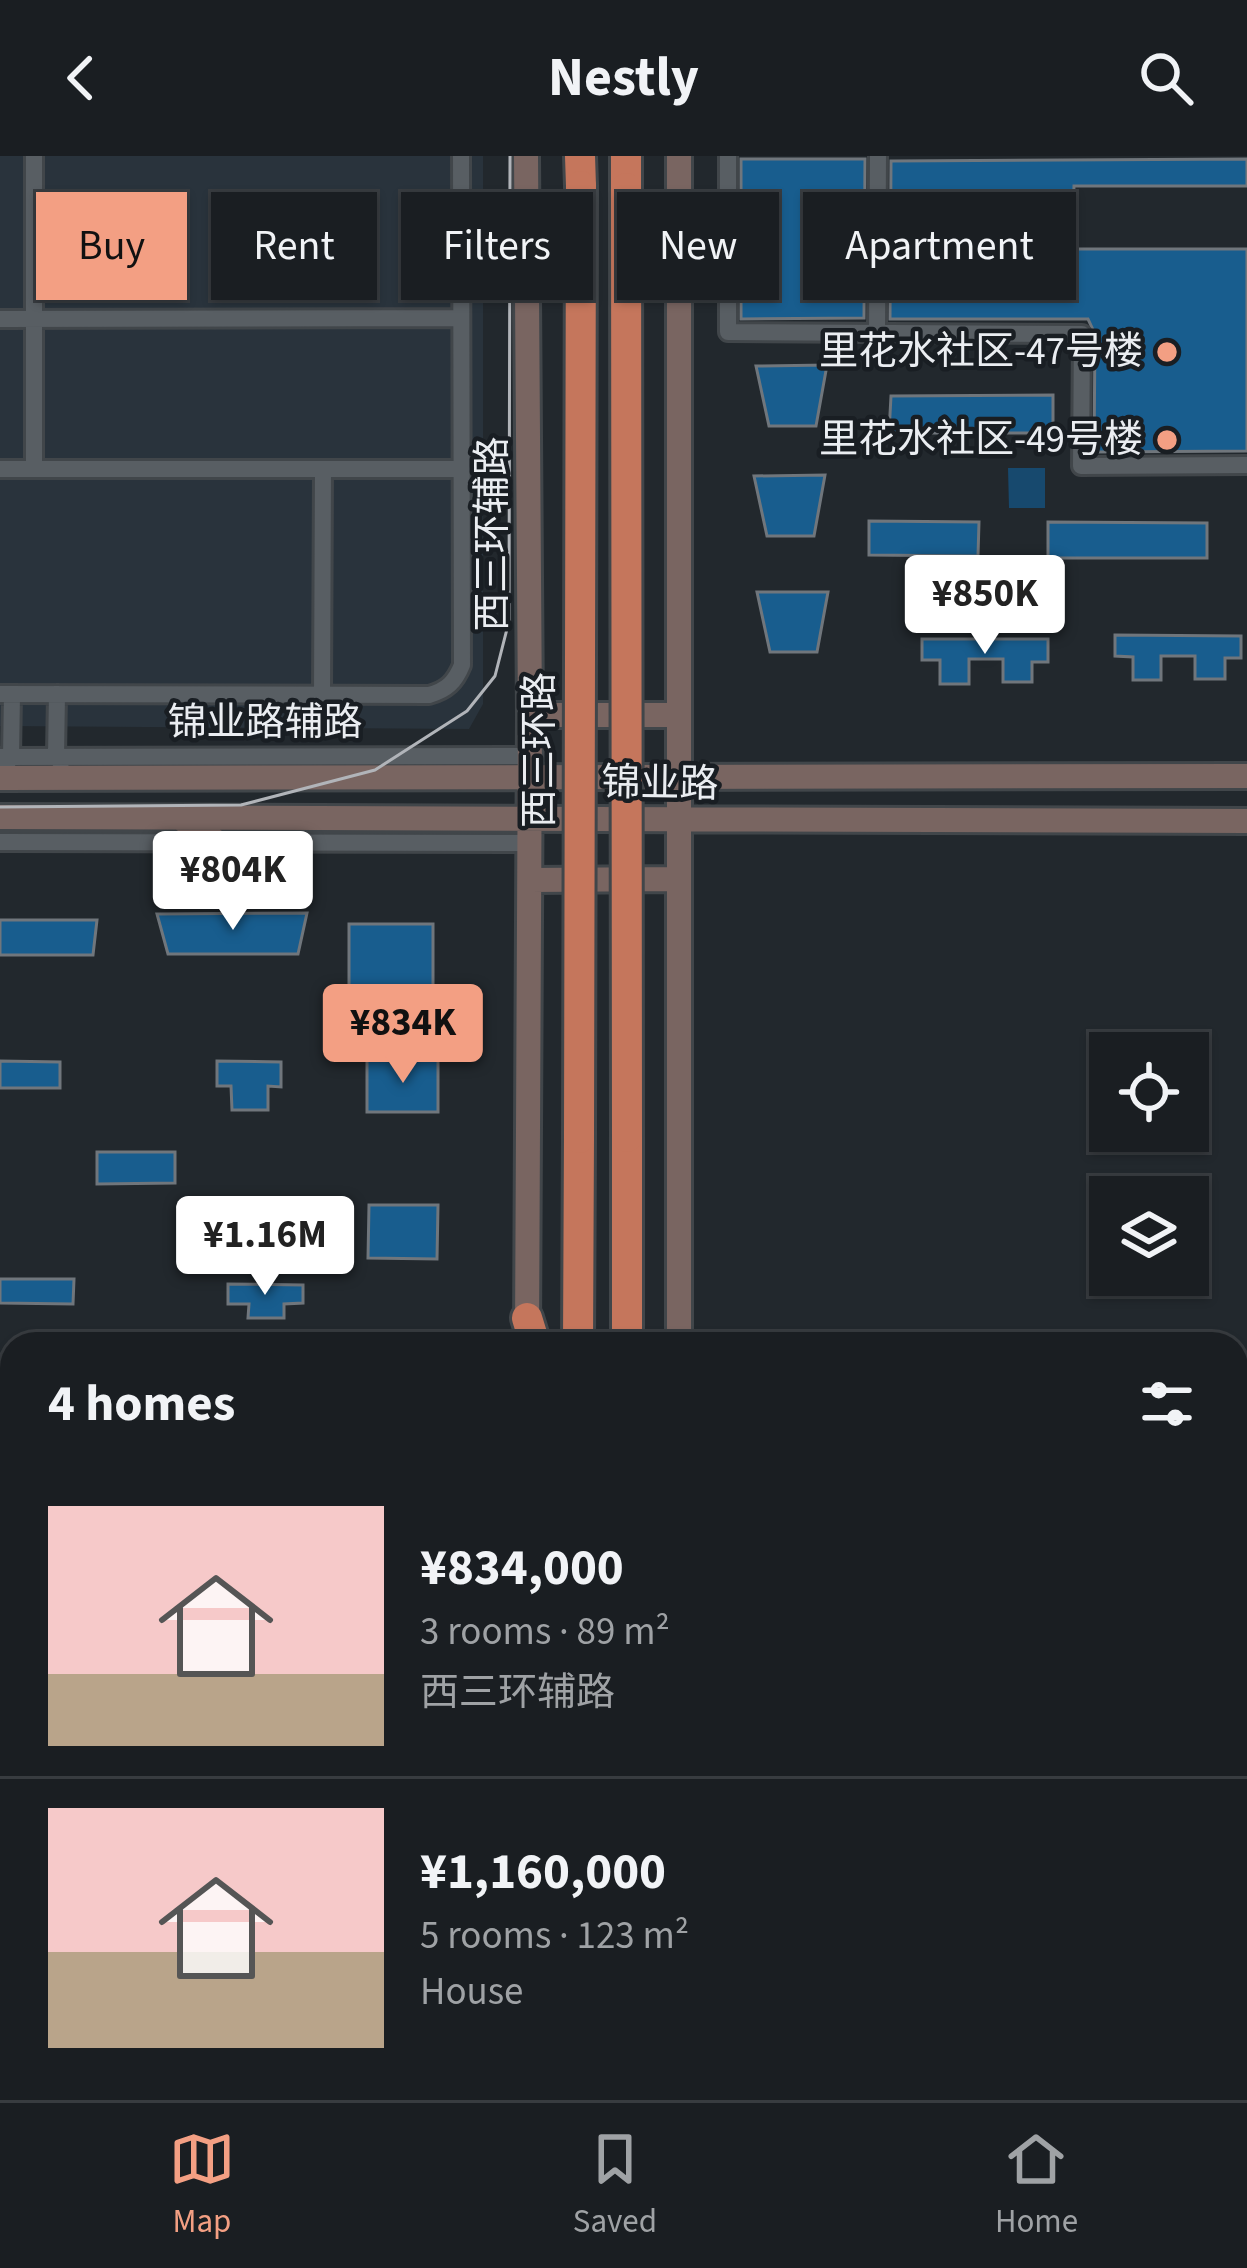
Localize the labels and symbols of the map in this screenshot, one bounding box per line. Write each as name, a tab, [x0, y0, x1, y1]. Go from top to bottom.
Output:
place label: 里花水社区-47号楼	[819, 324, 1143, 380]
marker: 里花水社区-47号楼	[1154, 339, 1180, 365]
place label: 里花水社区-49号楼	[819, 412, 1143, 468]
marker: 里花水社区-49号楼	[1154, 427, 1180, 453]
street label: 西三环辅路	[465, 436, 521, 632]
pin: ¥850K	[901, 555, 1069, 657]
street label: 西三环路	[512, 672, 568, 828]
street label: 锦业路辅路	[167, 695, 363, 751]
street label: 锦业路	[601, 755, 719, 813]
pin: ¥804K	[149, 831, 317, 933]
pin: ¥834K	[319, 984, 487, 1086]
pin: ¥1.16M	[167, 1196, 363, 1298]

